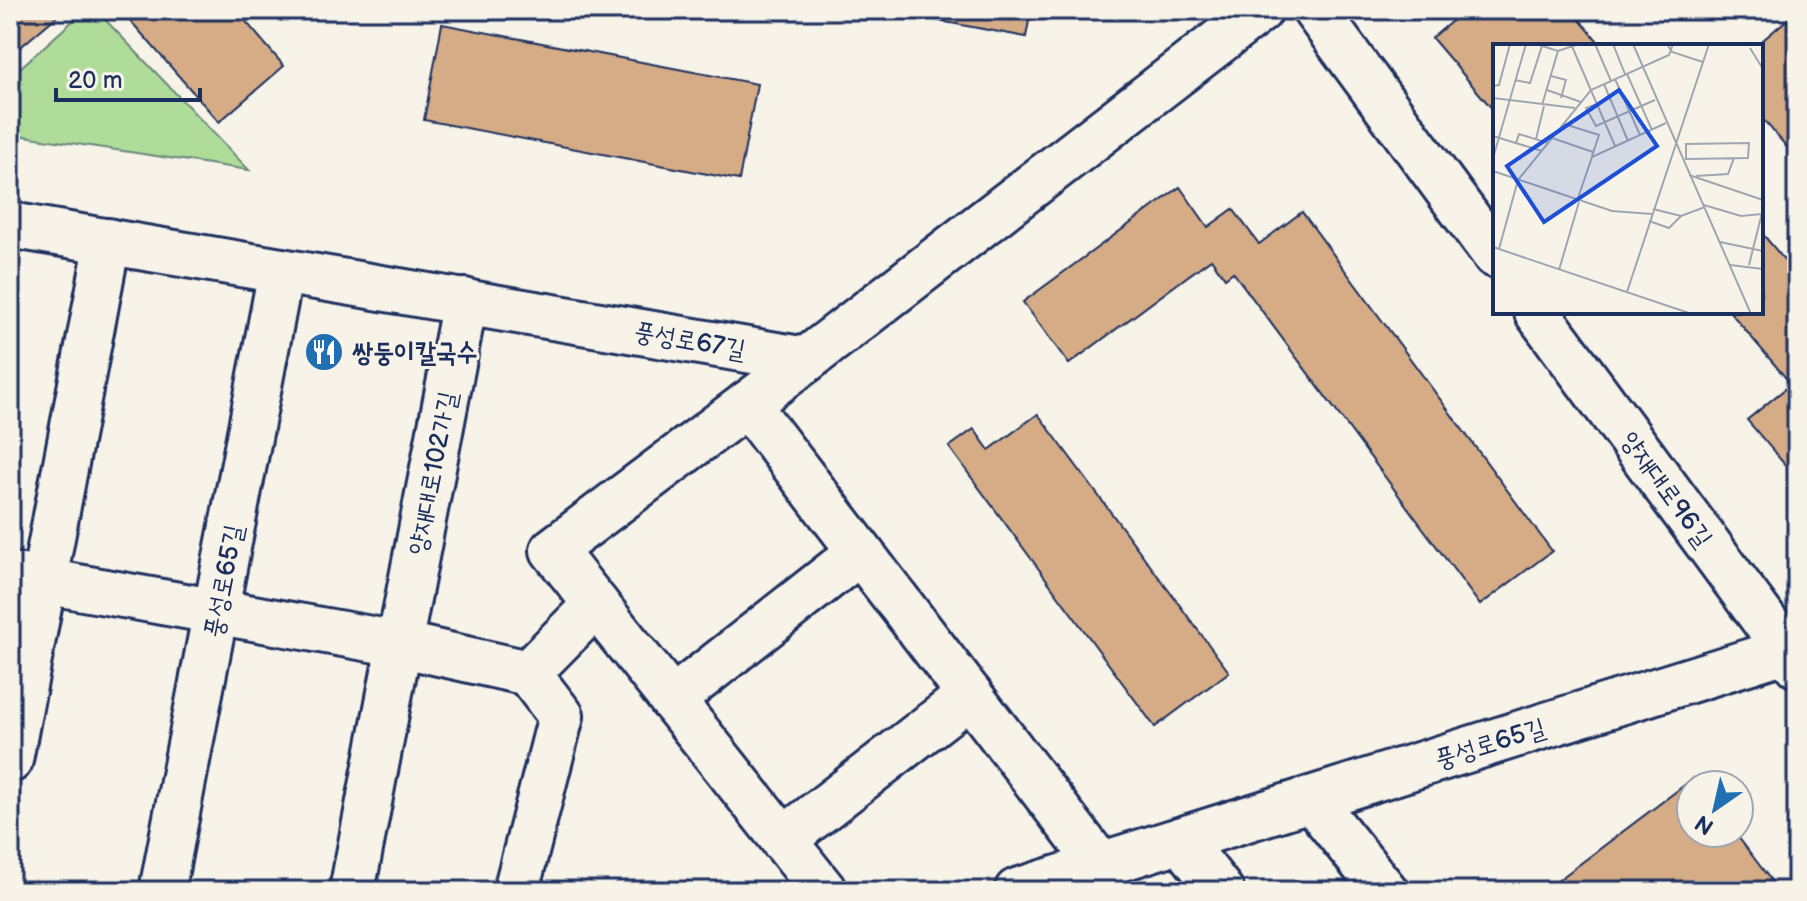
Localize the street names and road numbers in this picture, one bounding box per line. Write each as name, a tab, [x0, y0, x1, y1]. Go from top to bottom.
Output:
street label: 풍성로67길	[632, 316, 748, 367]
street label: 양재대로102가길	[402, 389, 465, 558]
street label: 양재대로96길	[1613, 426, 1718, 554]
street label: 풍성로65길	[198, 522, 251, 640]
street label: 풍성로65길	[1431, 713, 1550, 776]

